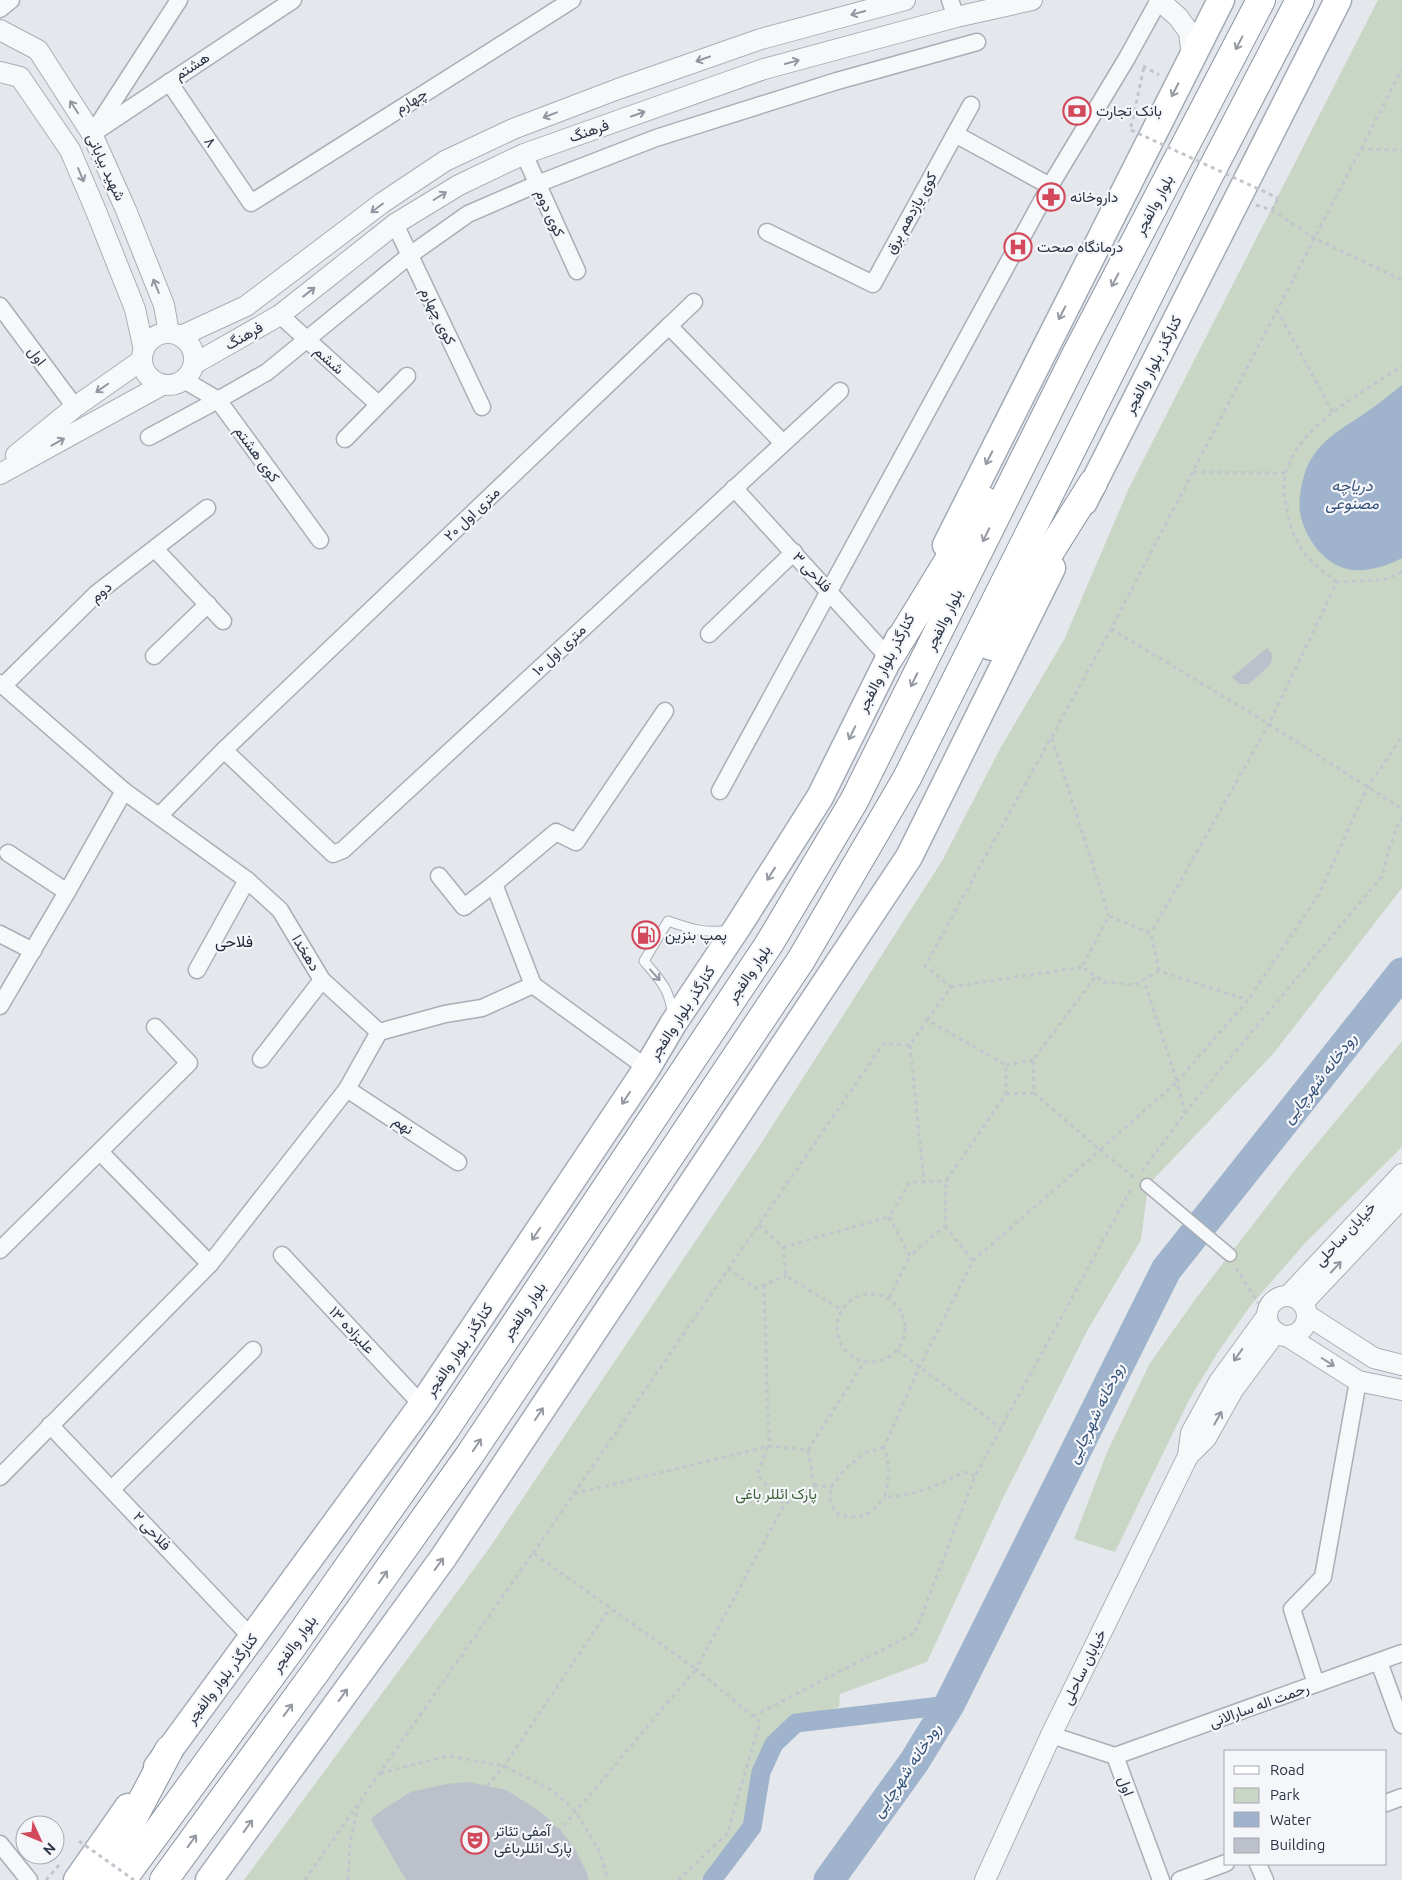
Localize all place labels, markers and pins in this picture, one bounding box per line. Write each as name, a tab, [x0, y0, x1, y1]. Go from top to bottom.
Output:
bank icon: بانک تجارت	[1062, 96, 1092, 126]
place label: بانک تجارت	[1096, 102, 1162, 120]
pharmacy icon: داروخانه	[1036, 182, 1066, 212]
place label: داروخانه	[1070, 188, 1118, 206]
hospital icon: درمانگاه صحت	[1003, 232, 1033, 262]
place label: درمانگاه صحت	[1037, 238, 1123, 256]
fuel station icon: پمپ بنزین	[631, 920, 661, 950]
place label: پمپ بنزین	[665, 926, 727, 945]
place label: آمفی تئاتر پارک ائللرباغی	[493, 1822, 572, 1858]
theatre icon: آمفی تئاتر پارک ائللرباغی	[460, 1825, 490, 1855]

